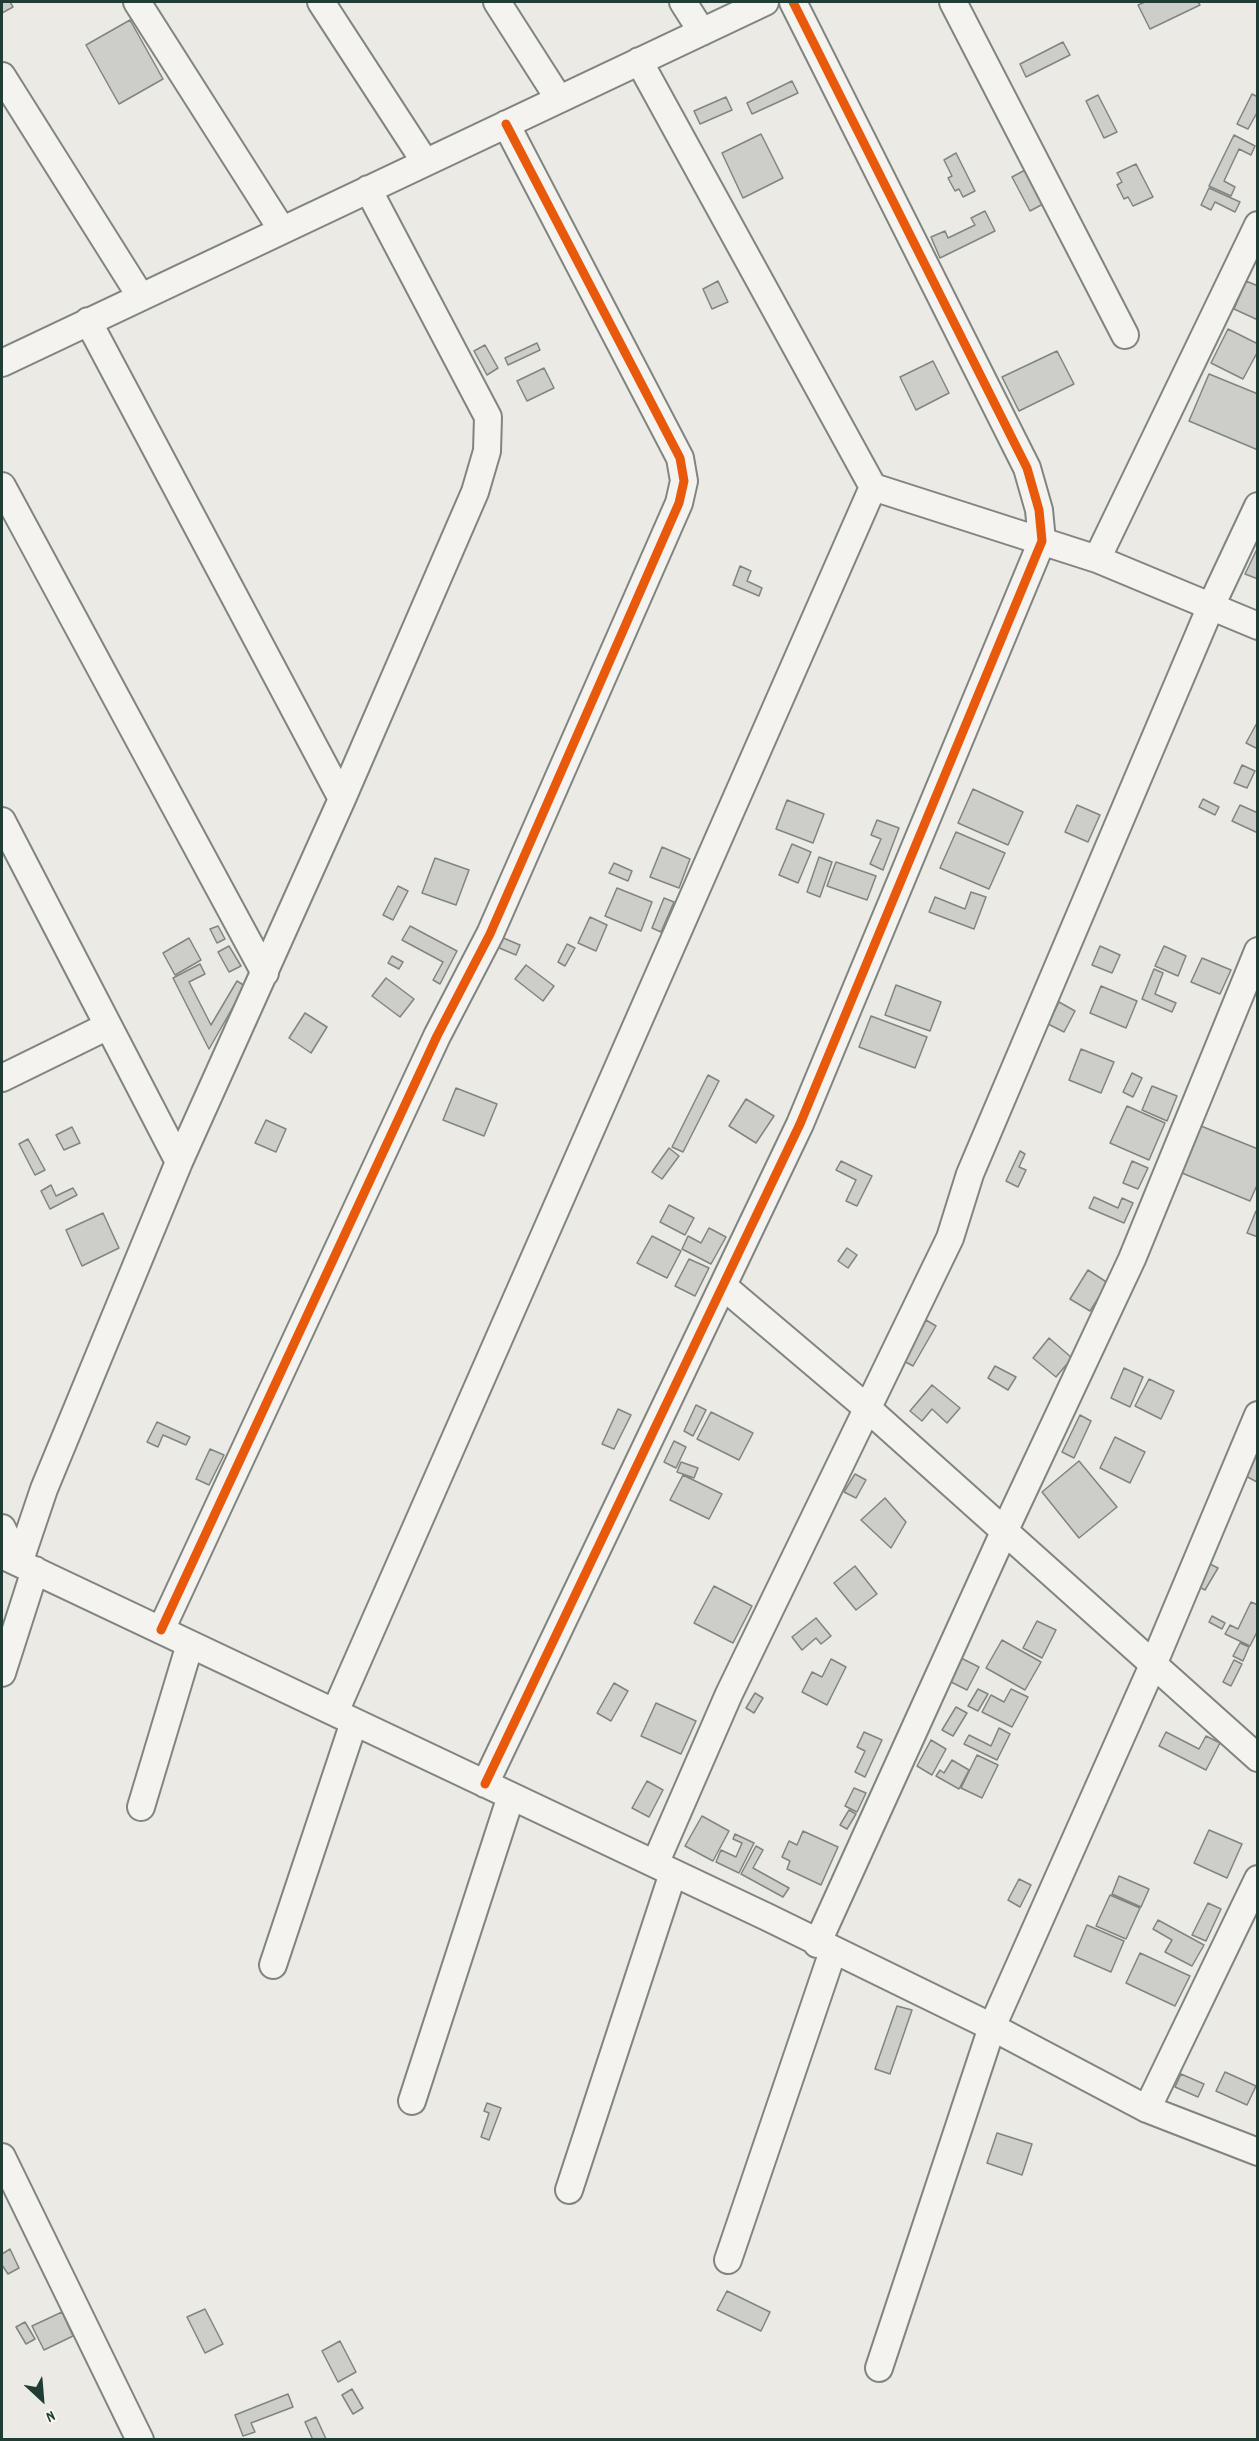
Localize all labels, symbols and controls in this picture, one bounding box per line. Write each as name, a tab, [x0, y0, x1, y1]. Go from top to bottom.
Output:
north arrow	[12, 2369, 72, 2429]
text: N	[42, 2404, 59, 2428]

